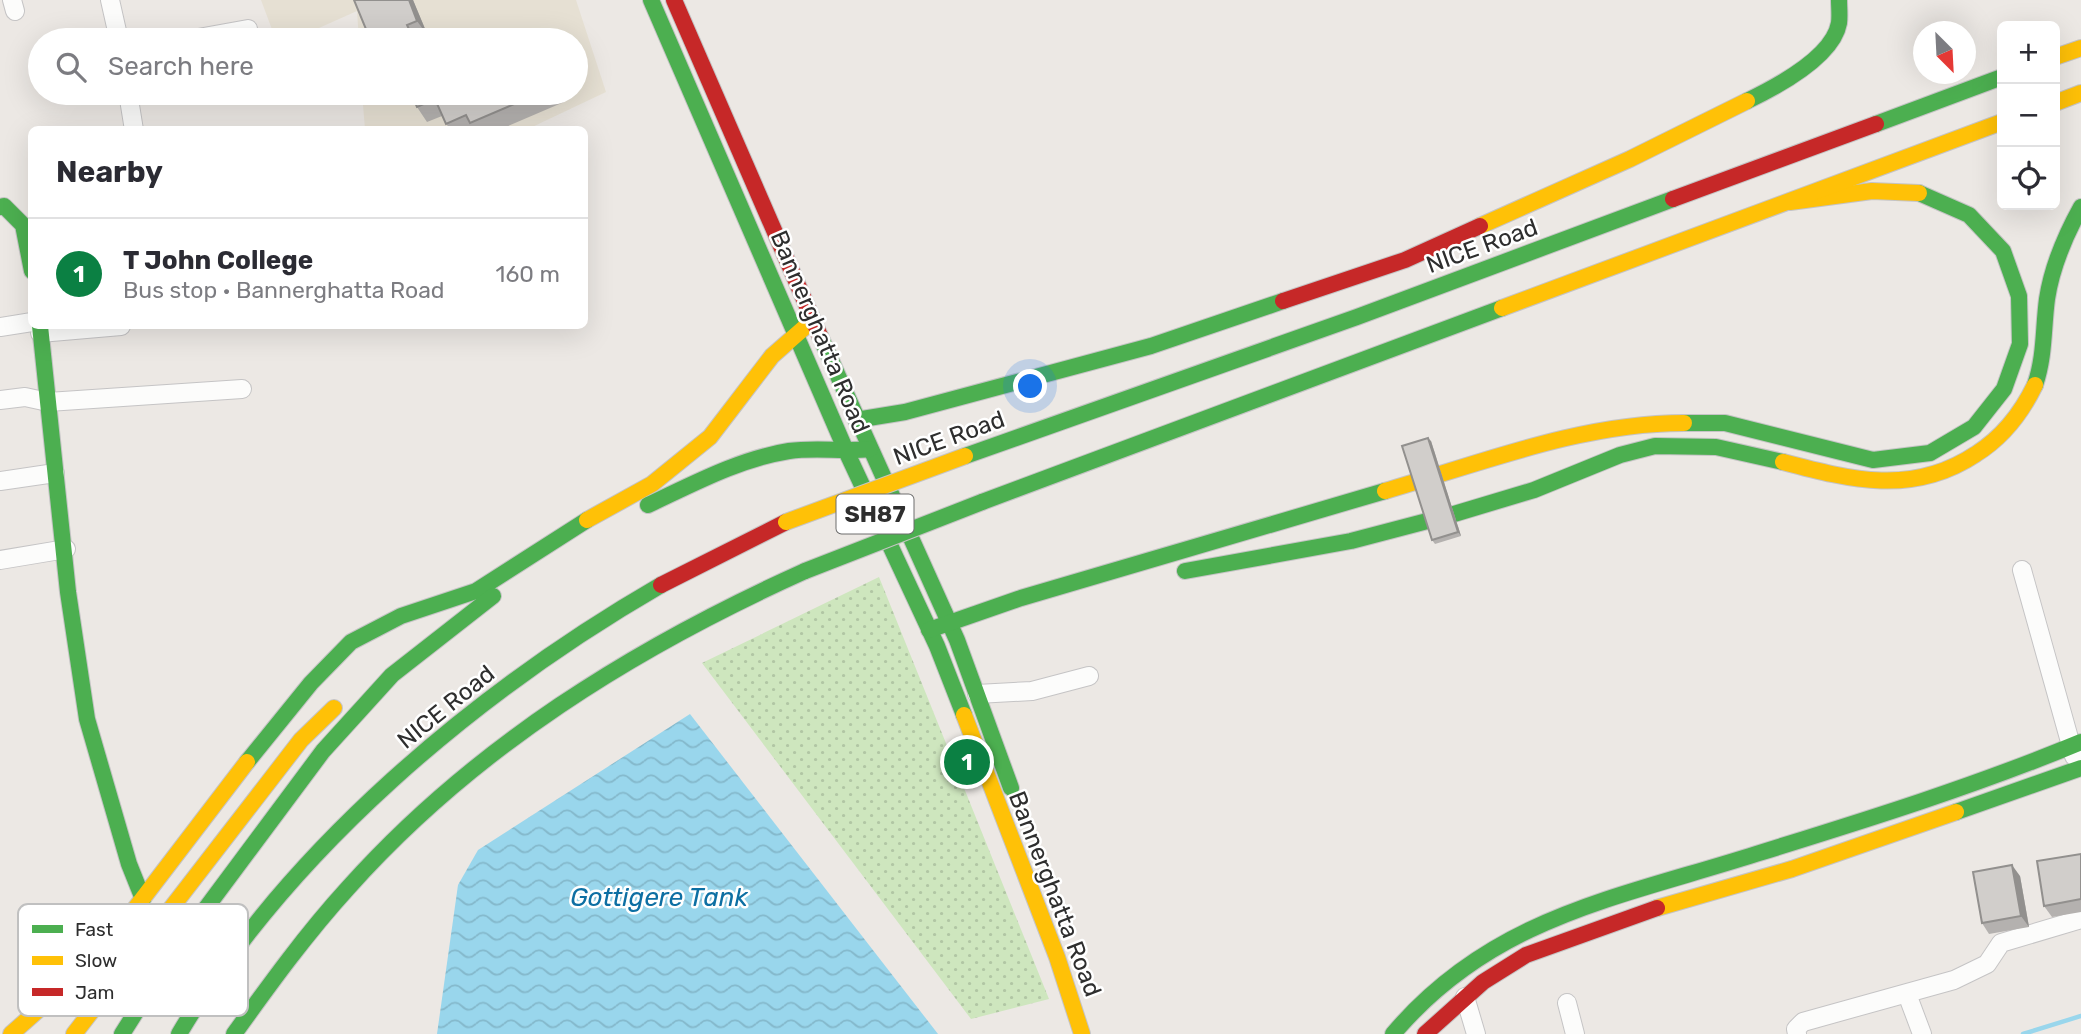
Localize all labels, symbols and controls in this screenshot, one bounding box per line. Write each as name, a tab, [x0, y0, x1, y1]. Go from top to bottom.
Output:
north arrow	[1913, 21, 1976, 84]
map controls	[1997, 21, 2060, 210]
button: +	[1997, 21, 2060, 84]
search box	[28, 28, 588, 105]
icon: search	[52, 48, 90, 86]
text: Search here	[108, 51, 254, 82]
button: −	[1997, 84, 2060, 147]
button: locate	[1997, 147, 2060, 210]
text: Nearby	[56, 154, 163, 190]
street label: NICE Road	[1422, 213, 1542, 279]
street label: Bannerghatta Road	[765, 226, 875, 438]
text: T John College	[123, 245, 313, 276]
text: 1	[73, 260, 85, 288]
text: 160 m	[496, 260, 560, 288]
text: Bus stop · Bannerghatta Road	[123, 276, 445, 304]
your location	[1013, 369, 1047, 403]
street label: NICE Road	[889, 405, 1009, 471]
road number: SH87	[836, 494, 914, 534]
street label: NICE Road	[392, 659, 500, 755]
pin: 1	[944, 736, 990, 788]
street label: Bannerghatta Road	[1003, 787, 1107, 1001]
water label: Gottigere Tank	[570, 882, 749, 913]
legend	[18, 904, 248, 1016]
text: Fast	[75, 918, 114, 941]
text: Slow	[75, 949, 117, 972]
text: Jam	[75, 981, 114, 1004]

